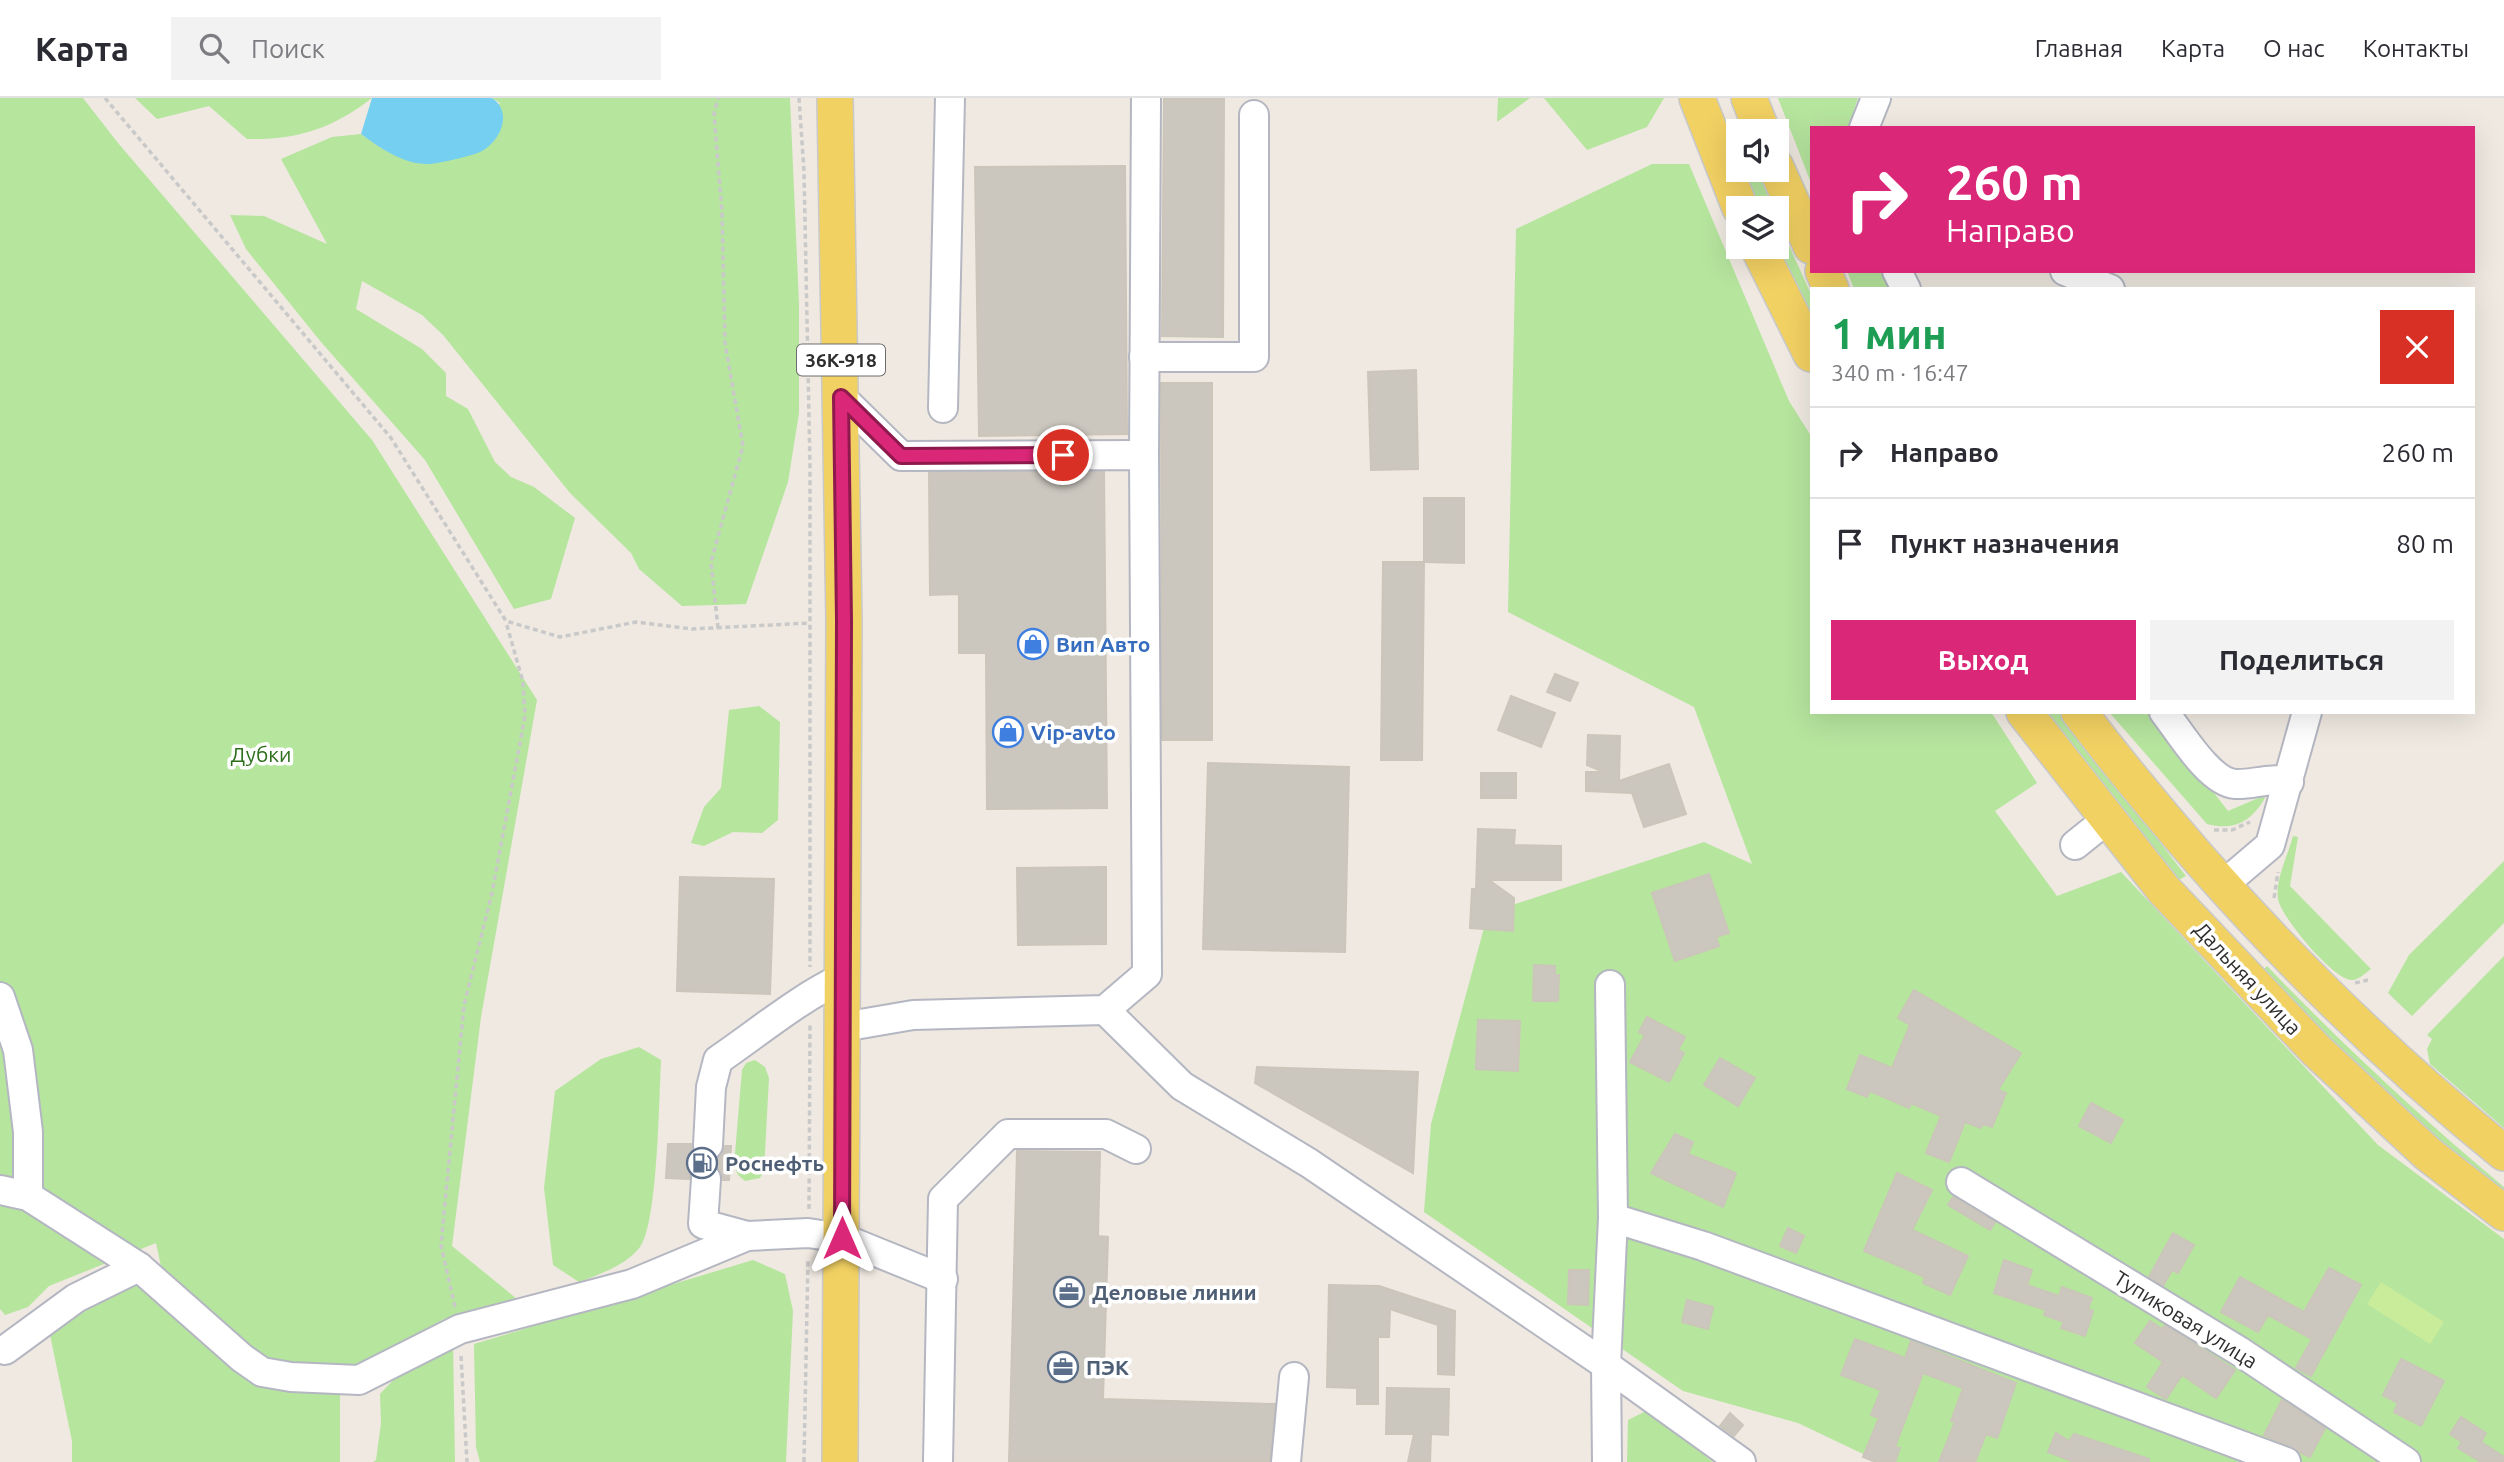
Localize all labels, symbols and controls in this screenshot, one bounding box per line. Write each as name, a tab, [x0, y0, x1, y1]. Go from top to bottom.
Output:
search box	[171, 17, 661, 80]
icon: search	[195, 29, 233, 67]
text: Карта	[35, 30, 129, 67]
text: Поиск	[251, 34, 325, 63]
text: Главная	[2035, 35, 2123, 62]
text: Карта	[2161, 35, 2225, 62]
text: О нас	[2263, 35, 2325, 62]
text: Контакты	[2363, 35, 2469, 62]
map controls	[1726, 119, 1789, 259]
button: sound	[1726, 119, 1789, 182]
icon: right	[1831, 154, 1922, 245]
text: 260 m	[1946, 154, 2083, 209]
button: layers	[1726, 196, 1789, 259]
text: Направо	[1946, 212, 2075, 248]
text: 1 мин	[1831, 310, 1947, 357]
button: close	[2380, 310, 2454, 384]
road number: 36К-918	[797, 344, 885, 376]
text: 340 m · 16:47	[1831, 360, 1969, 385]
pin	[1033, 425, 1093, 485]
icon: right	[1831, 434, 1869, 472]
icon: arrive	[1044, 436, 1082, 474]
text: Направо	[1890, 438, 1999, 467]
text: 260 m	[2382, 438, 2454, 467]
icon: arrive	[1831, 525, 1869, 563]
text: Пункт назначения	[1890, 529, 2120, 558]
text: 80 m	[2396, 529, 2454, 558]
button: Выход	[1831, 620, 2136, 700]
button: Поделиться	[2150, 620, 2454, 700]
shop icon: Вип Авто	[1016, 627, 1050, 661]
place label: Вип Авто	[1056, 632, 1150, 656]
shop icon: Vip-avto	[991, 715, 1025, 749]
place label: Vip-avto	[1031, 720, 1116, 744]
park label: Дубки	[231, 742, 291, 766]
street label: Дальняя улица	[2190, 917, 2306, 1039]
fuel station icon: Роснефть	[685, 1146, 719, 1180]
place label: Роснефть	[725, 1151, 824, 1175]
position arrow	[805, 1201, 879, 1275]
street label: Тупиковая улица	[2110, 1265, 2262, 1373]
office icon: Деловые линии	[1052, 1275, 1086, 1309]
place label: Деловые линии	[1092, 1280, 1257, 1304]
office icon: ПЭК	[1046, 1350, 1080, 1384]
place label: ПЭК	[1086, 1355, 1129, 1379]

